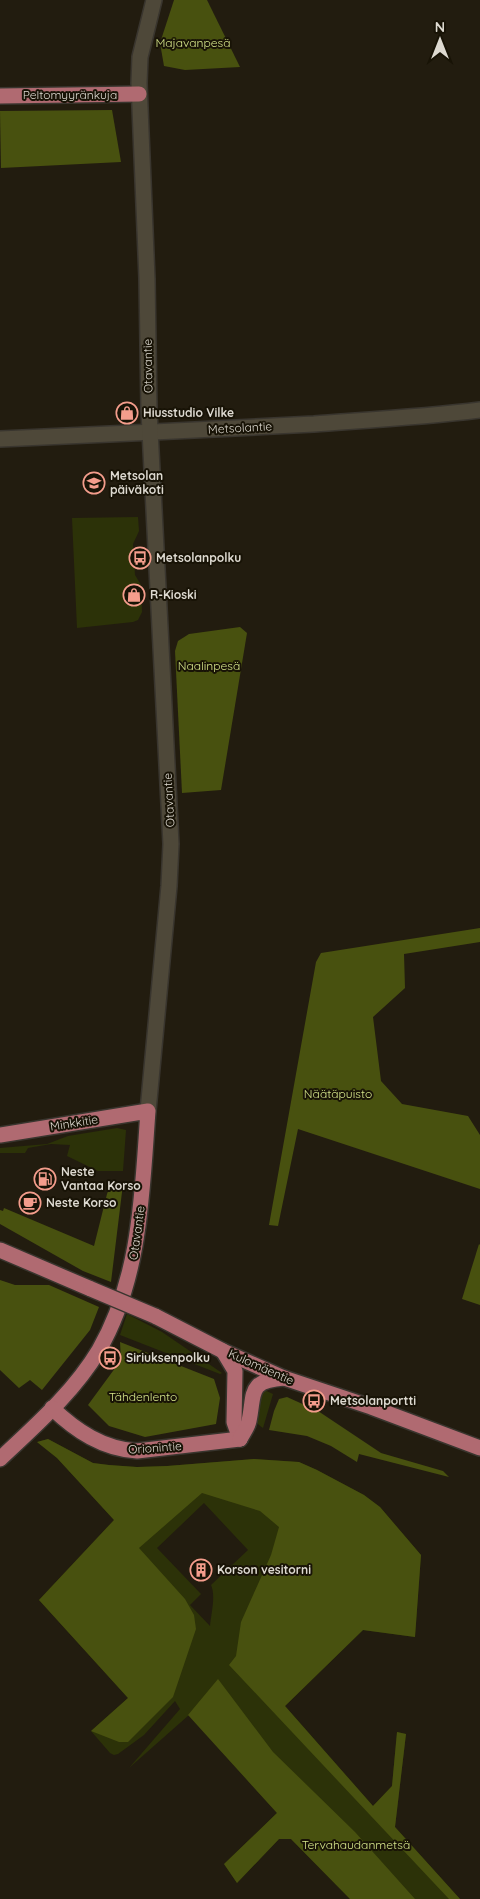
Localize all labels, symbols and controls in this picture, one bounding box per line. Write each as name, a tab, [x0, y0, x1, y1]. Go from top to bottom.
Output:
north arrow	[415, 15, 465, 65]
text: N	[435, 18, 445, 36]
park label: Majavanpesä	[155, 35, 231, 50]
street label: Peltomyyränkuja	[23, 87, 117, 102]
street label: Otavantie	[140, 338, 155, 393]
shop icon: Hiusstudio Vilke	[115, 401, 139, 425]
place label: Hiusstudio Vilke	[143, 405, 234, 420]
street label: Metsolantie	[207, 418, 273, 437]
place label: Metsolan päiväkoti	[110, 468, 164, 497]
school or university icon: Metsolan päiväkoti	[82, 471, 106, 495]
bus stop icon: Metsolanpolku	[128, 546, 152, 570]
place label: Metsolanpolku	[156, 550, 241, 565]
shop icon: R-Kioski	[122, 583, 146, 607]
place label: R-Kioski	[150, 587, 197, 602]
park label: Naalinpesä	[178, 658, 240, 673]
street label: Otavantie	[160, 772, 177, 828]
park label: Näätäpuisto	[304, 1086, 372, 1101]
street label: Minkkitie	[49, 1111, 99, 1134]
place label: Neste Vantaa Korso	[61, 1164, 141, 1193]
fuel station icon: Neste Vantaa Korso	[33, 1167, 57, 1191]
cafe icon: Neste Korso	[18, 1191, 42, 1215]
place label: Neste Korso	[46, 1195, 117, 1210]
street label: Otavantie	[125, 1205, 148, 1261]
street label: Kulomäentie	[226, 1345, 296, 1388]
bus stop icon: Siriuksenpolku	[98, 1346, 122, 1370]
place label: Siriuksenpolku	[126, 1350, 210, 1365]
park label: Tähdenlento	[109, 1389, 177, 1404]
bus stop icon: Metsolanportti	[302, 1389, 326, 1413]
place label: Metsolanportti	[330, 1393, 416, 1408]
street label: Orionintie	[128, 1438, 182, 1457]
building icon: Korson vesitorni	[189, 1558, 213, 1582]
place label: Korson vesitorni	[217, 1562, 311, 1577]
park label: Tervahaudanmetsä	[302, 1837, 410, 1852]

